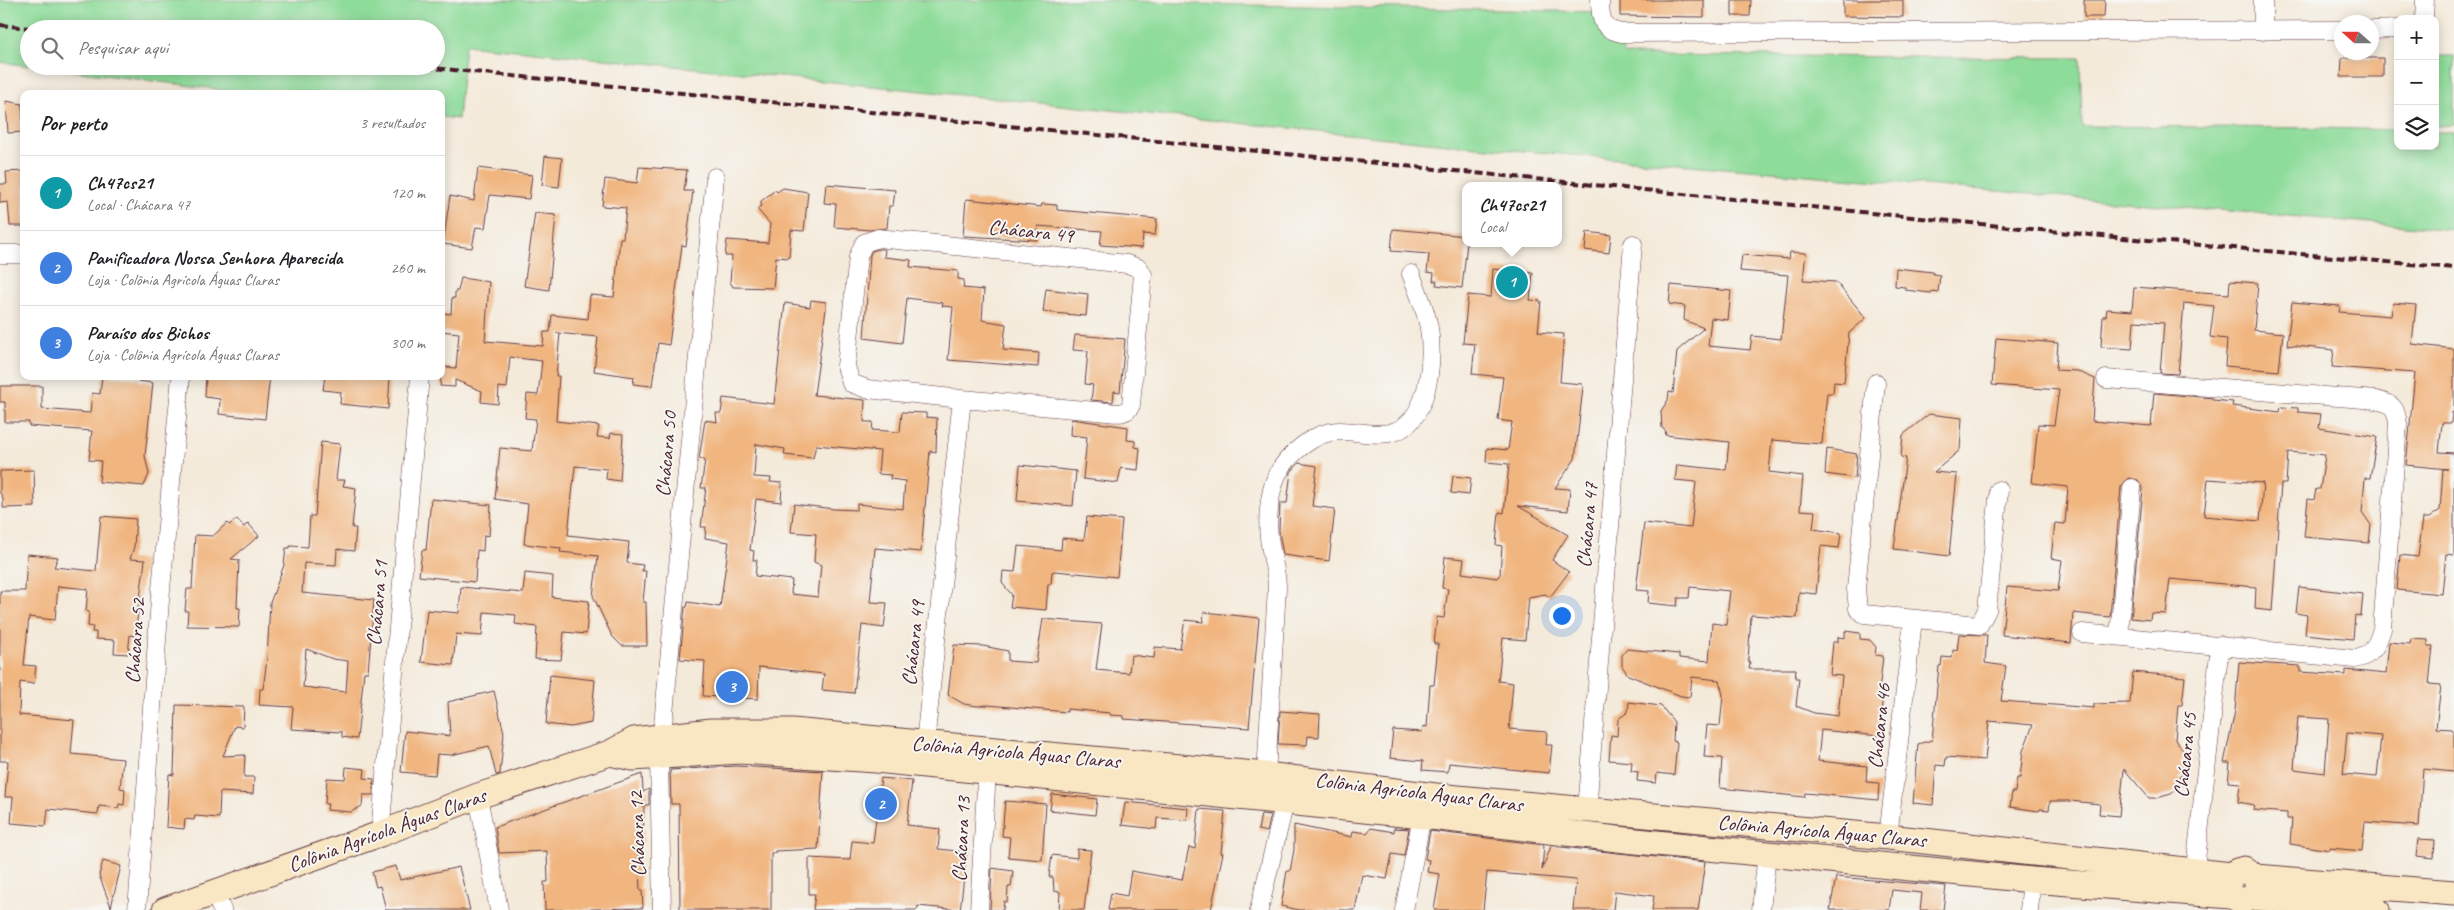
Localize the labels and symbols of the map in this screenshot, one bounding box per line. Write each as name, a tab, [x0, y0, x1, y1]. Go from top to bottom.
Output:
north arrow	[2334, 15, 2379, 60]
street label: Chácara 49	[987, 214, 1076, 249]
pin: 1	[1496, 263, 1528, 301]
street label: Chácara 50	[649, 409, 683, 498]
street label: Chácara 47	[1570, 480, 1604, 569]
street label: Chácara 51	[360, 558, 394, 647]
street label: Chácara 52	[119, 596, 151, 685]
street label: Chácara 49	[896, 598, 931, 687]
your location	[1549, 603, 1575, 629]
pin: 3	[716, 668, 748, 706]
street label: Chácara 46	[1862, 682, 1896, 770]
street label: Chácara 45	[2168, 710, 2203, 799]
street label: Colônia Agrícola Águas Claras	[911, 730, 1123, 774]
street label: Colônia Agrícola Águas Claras	[1314, 766, 1526, 818]
street label: Colônia Agrícola Águas Claras	[284, 781, 491, 878]
pin: 2	[865, 785, 897, 823]
street label: Chácara 12	[622, 789, 651, 877]
street label: Chácara 13	[946, 794, 976, 882]
street label: Colônia Agrícola Águas Claras	[1717, 809, 1929, 853]

